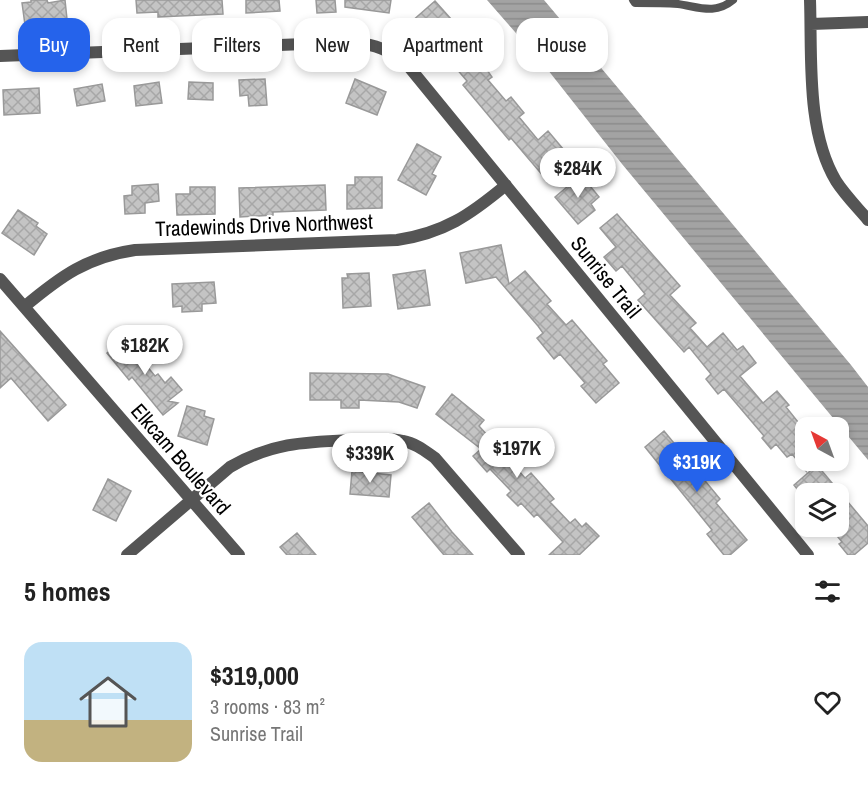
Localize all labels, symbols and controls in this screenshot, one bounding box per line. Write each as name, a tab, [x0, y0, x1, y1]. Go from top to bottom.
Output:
chip: Buy	[18, 18, 90, 72]
chip: Rent	[102, 18, 180, 72]
chip: Filters	[192, 18, 282, 72]
chip: New	[294, 18, 370, 72]
chip: Apartment	[382, 18, 504, 72]
chip: House	[516, 18, 608, 72]
pin: $284K	[536, 148, 620, 199]
text: $284K	[554, 154, 602, 181]
street label: Tradewinds Drive Northwest	[155, 207, 373, 243]
street label: Sunrise Trail	[564, 230, 648, 324]
pin: $182K	[103, 325, 187, 376]
text: $182K	[121, 331, 169, 358]
street label: Elkcam Boulevard	[125, 397, 237, 521]
north arrow	[795, 417, 849, 471]
map controls	[795, 417, 849, 537]
pin: $197K	[475, 428, 559, 479]
pin: $339K	[328, 433, 412, 484]
text: $197K	[493, 434, 541, 461]
text: $339K	[346, 439, 394, 466]
pin: $319K	[655, 442, 739, 493]
text: $319K	[673, 448, 721, 475]
button: layers	[795, 483, 849, 537]
text: 5 homes	[24, 574, 111, 609]
icon: filters	[811, 575, 844, 608]
text: $319,000	[210, 658, 299, 693]
icon: home	[72, 666, 144, 738]
icon: heart	[811, 686, 844, 719]
text: 3 rooms · 83 m²	[210, 693, 325, 720]
text: Sunrise Trail	[210, 720, 303, 747]

